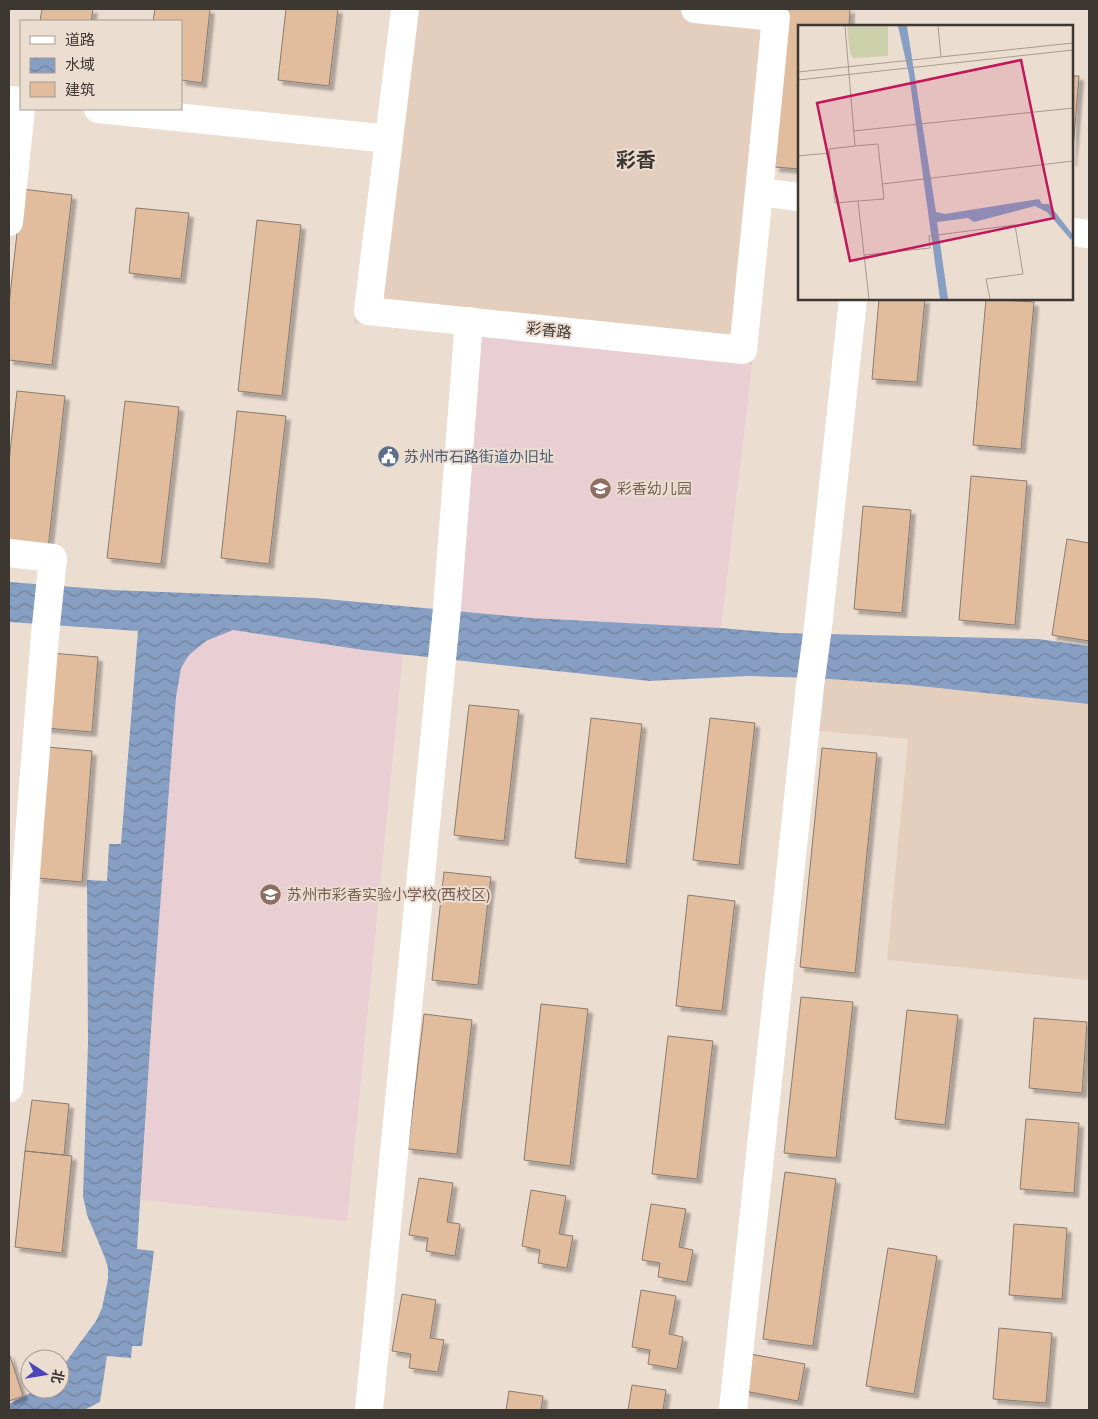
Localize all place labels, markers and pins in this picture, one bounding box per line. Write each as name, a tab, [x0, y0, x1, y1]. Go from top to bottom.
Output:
public building icon: 苏州市石路街道办旧址	[376, 444, 400, 468]
place label: 苏州市石路街道办旧址	[404, 446, 554, 467]
school or university icon: 彩香幼儿园	[589, 476, 613, 500]
place label: 彩香幼儿园	[617, 478, 692, 499]
school or university icon: 苏州市彩香实验小学校(西校区)	[259, 882, 283, 906]
place label: 苏州市彩香实验小学校(西校区)	[287, 884, 490, 905]

